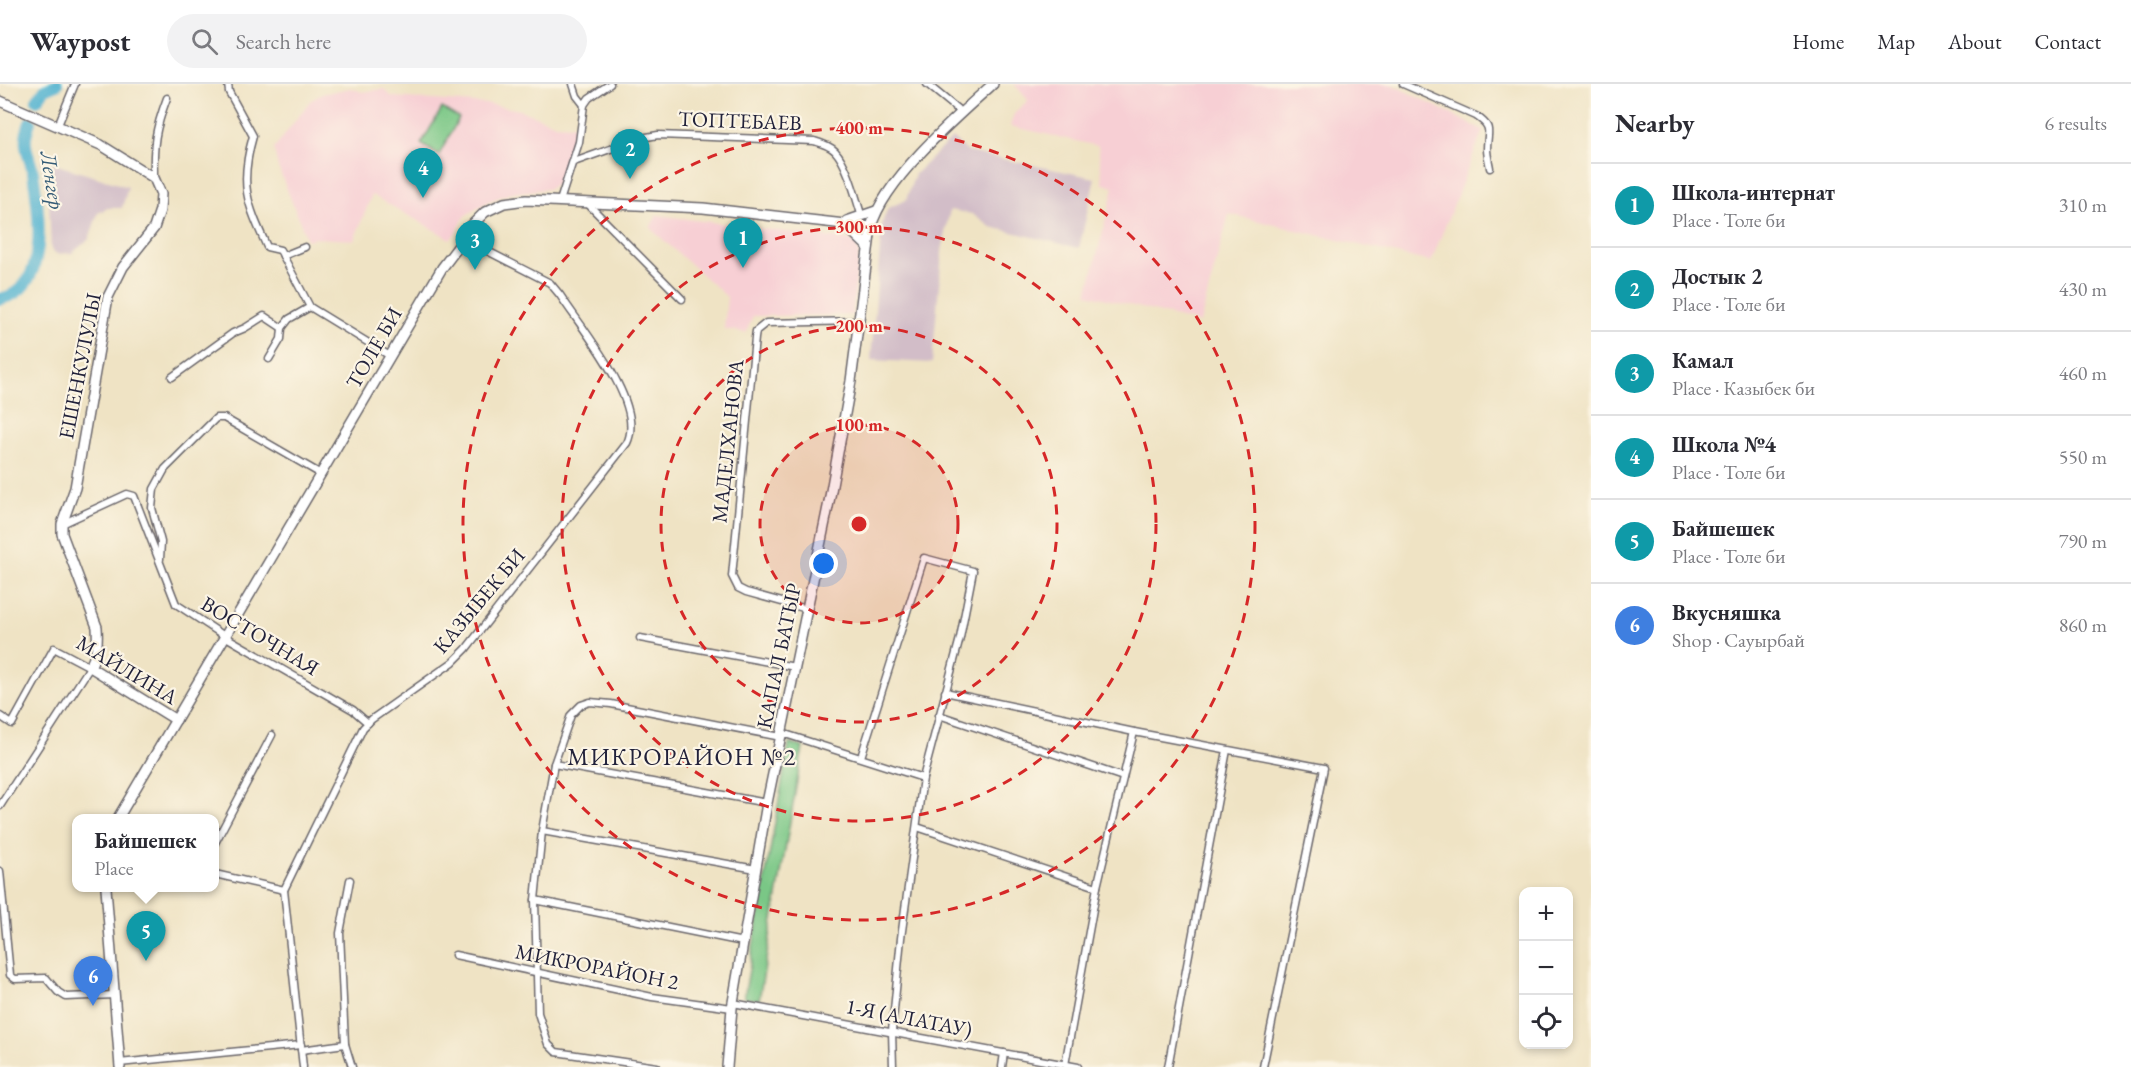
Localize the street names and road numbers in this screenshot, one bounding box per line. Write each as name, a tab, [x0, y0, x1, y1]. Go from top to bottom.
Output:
street label: ТОПТЕБАЕВ	[678, 105, 802, 136]
street label: ЕШЕНКУЛУЛЫ	[52, 291, 107, 441]
street label: ТОЛЕ БИ	[340, 302, 408, 393]
street label: МАДЕЛХАНОВА	[705, 357, 750, 524]
street label: КАЗЫБЕК БИ	[427, 543, 530, 659]
street label: КАПАЛ БАТЫР	[750, 580, 807, 731]
street label: ВОСТОЧНАЯ	[196, 590, 324, 681]
street label: МАЙЛИНА	[72, 629, 183, 711]
street label: МИКРОРАЙОН 2	[513, 937, 681, 996]
street label: 1-Я (АЛАТАУ)	[844, 992, 975, 1043]

